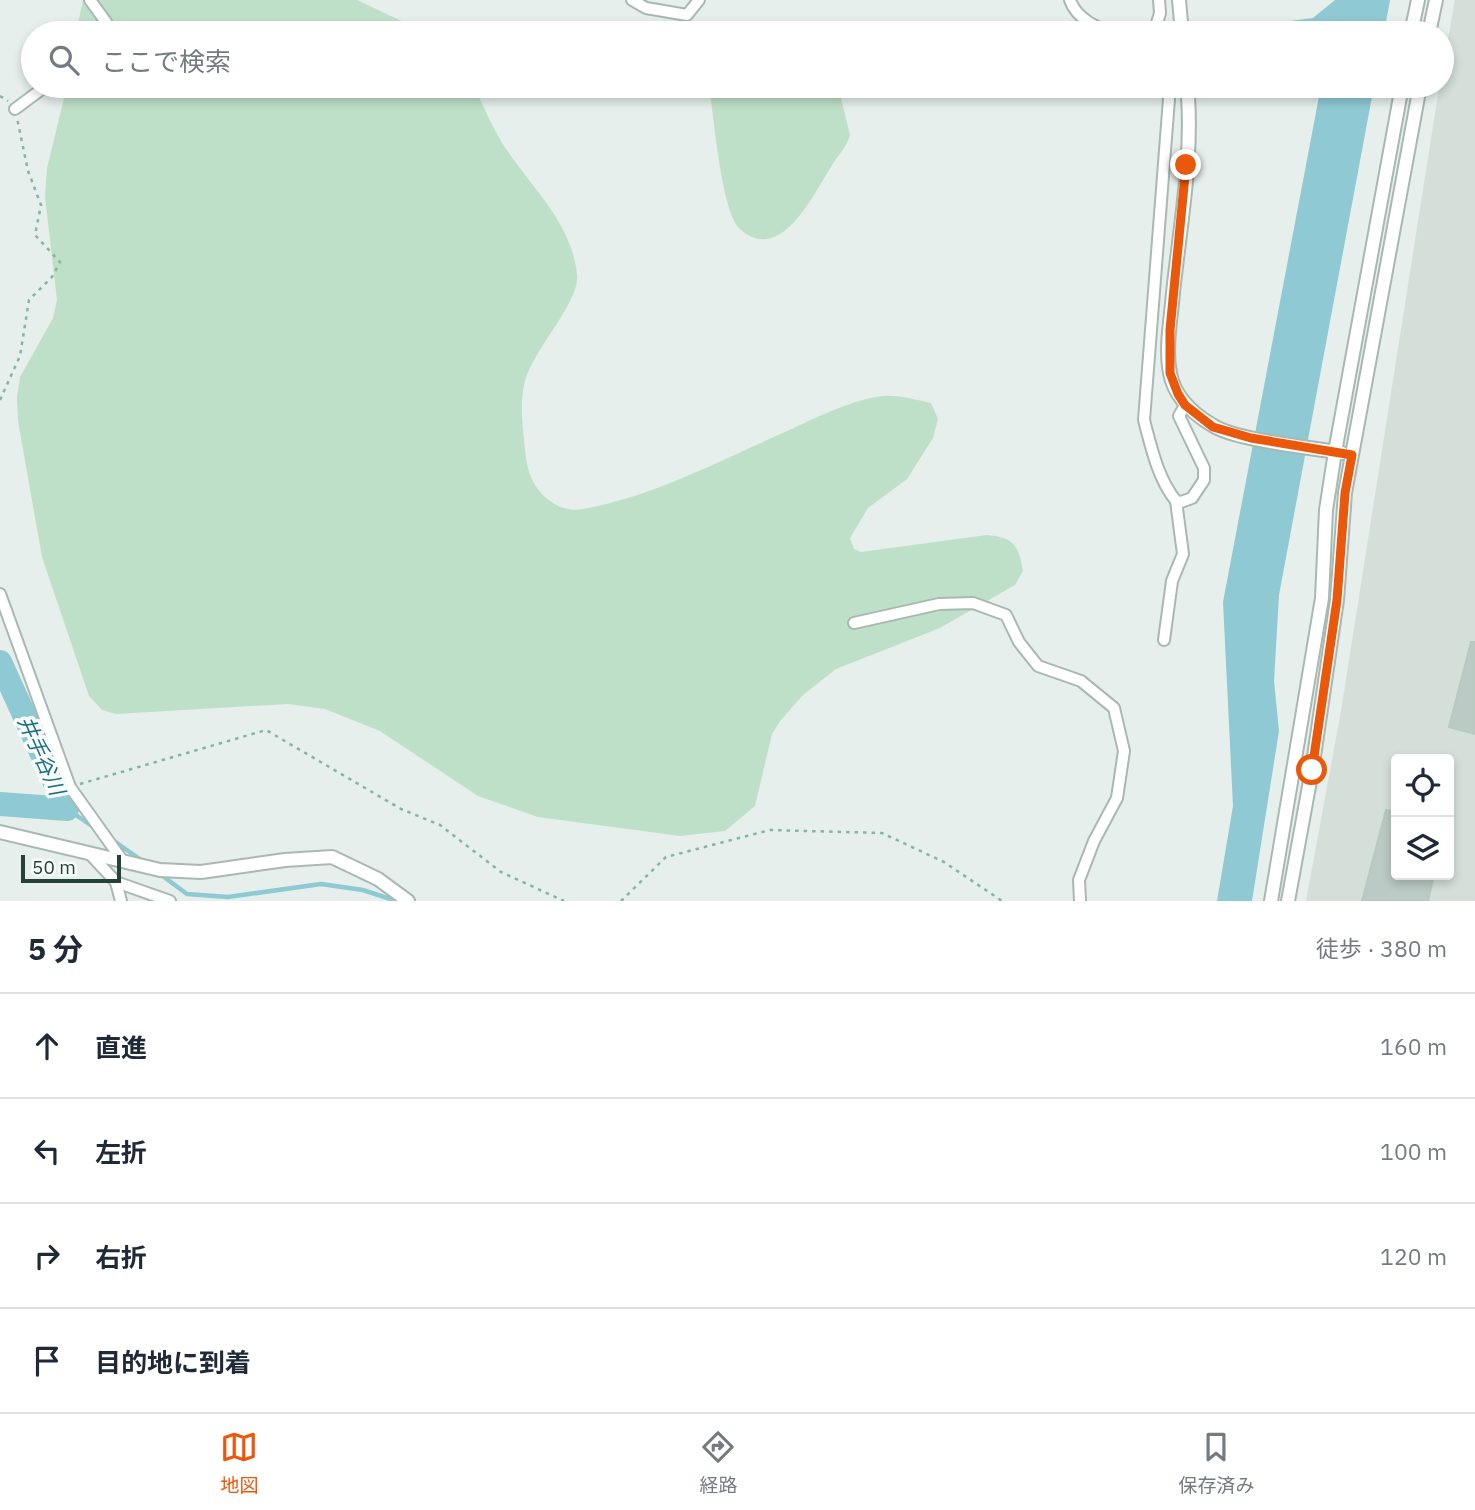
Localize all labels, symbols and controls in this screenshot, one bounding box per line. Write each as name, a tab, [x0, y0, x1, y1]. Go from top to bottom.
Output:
search box	[21, 21, 1454, 98]
icon: search	[45, 41, 83, 79]
text: ここで検索	[101, 44, 231, 78]
route end	[1170, 149, 1201, 180]
water label: 井手谷川	[12, 711, 73, 801]
route start	[1296, 754, 1327, 785]
map controls	[1391, 754, 1454, 880]
button: locate	[1391, 754, 1454, 817]
button: layers	[1391, 817, 1454, 880]
scale bar	[21, 852, 121, 884]
text: 50 m	[32, 855, 76, 879]
text: 5 分	[28, 929, 83, 968]
text: 徒歩 · 380 m	[1316, 933, 1447, 963]
icon: ahead	[28, 1027, 66, 1065]
text: 直進	[95, 1030, 147, 1064]
text: 160 m	[1380, 1031, 1447, 1061]
icon: left	[28, 1132, 66, 1170]
text: 左折	[95, 1135, 147, 1169]
text: 100 m	[1380, 1136, 1447, 1166]
icon: right	[28, 1237, 66, 1275]
text: 右折	[95, 1240, 147, 1274]
text: 120 m	[1380, 1241, 1447, 1271]
icon: arrive	[28, 1342, 66, 1380]
text: 目的地に到着	[95, 1345, 251, 1379]
tab: 地図	[220, 1428, 259, 1497]
tab: 経路	[699, 1428, 738, 1497]
tab: 保存済み	[1178, 1428, 1255, 1497]

